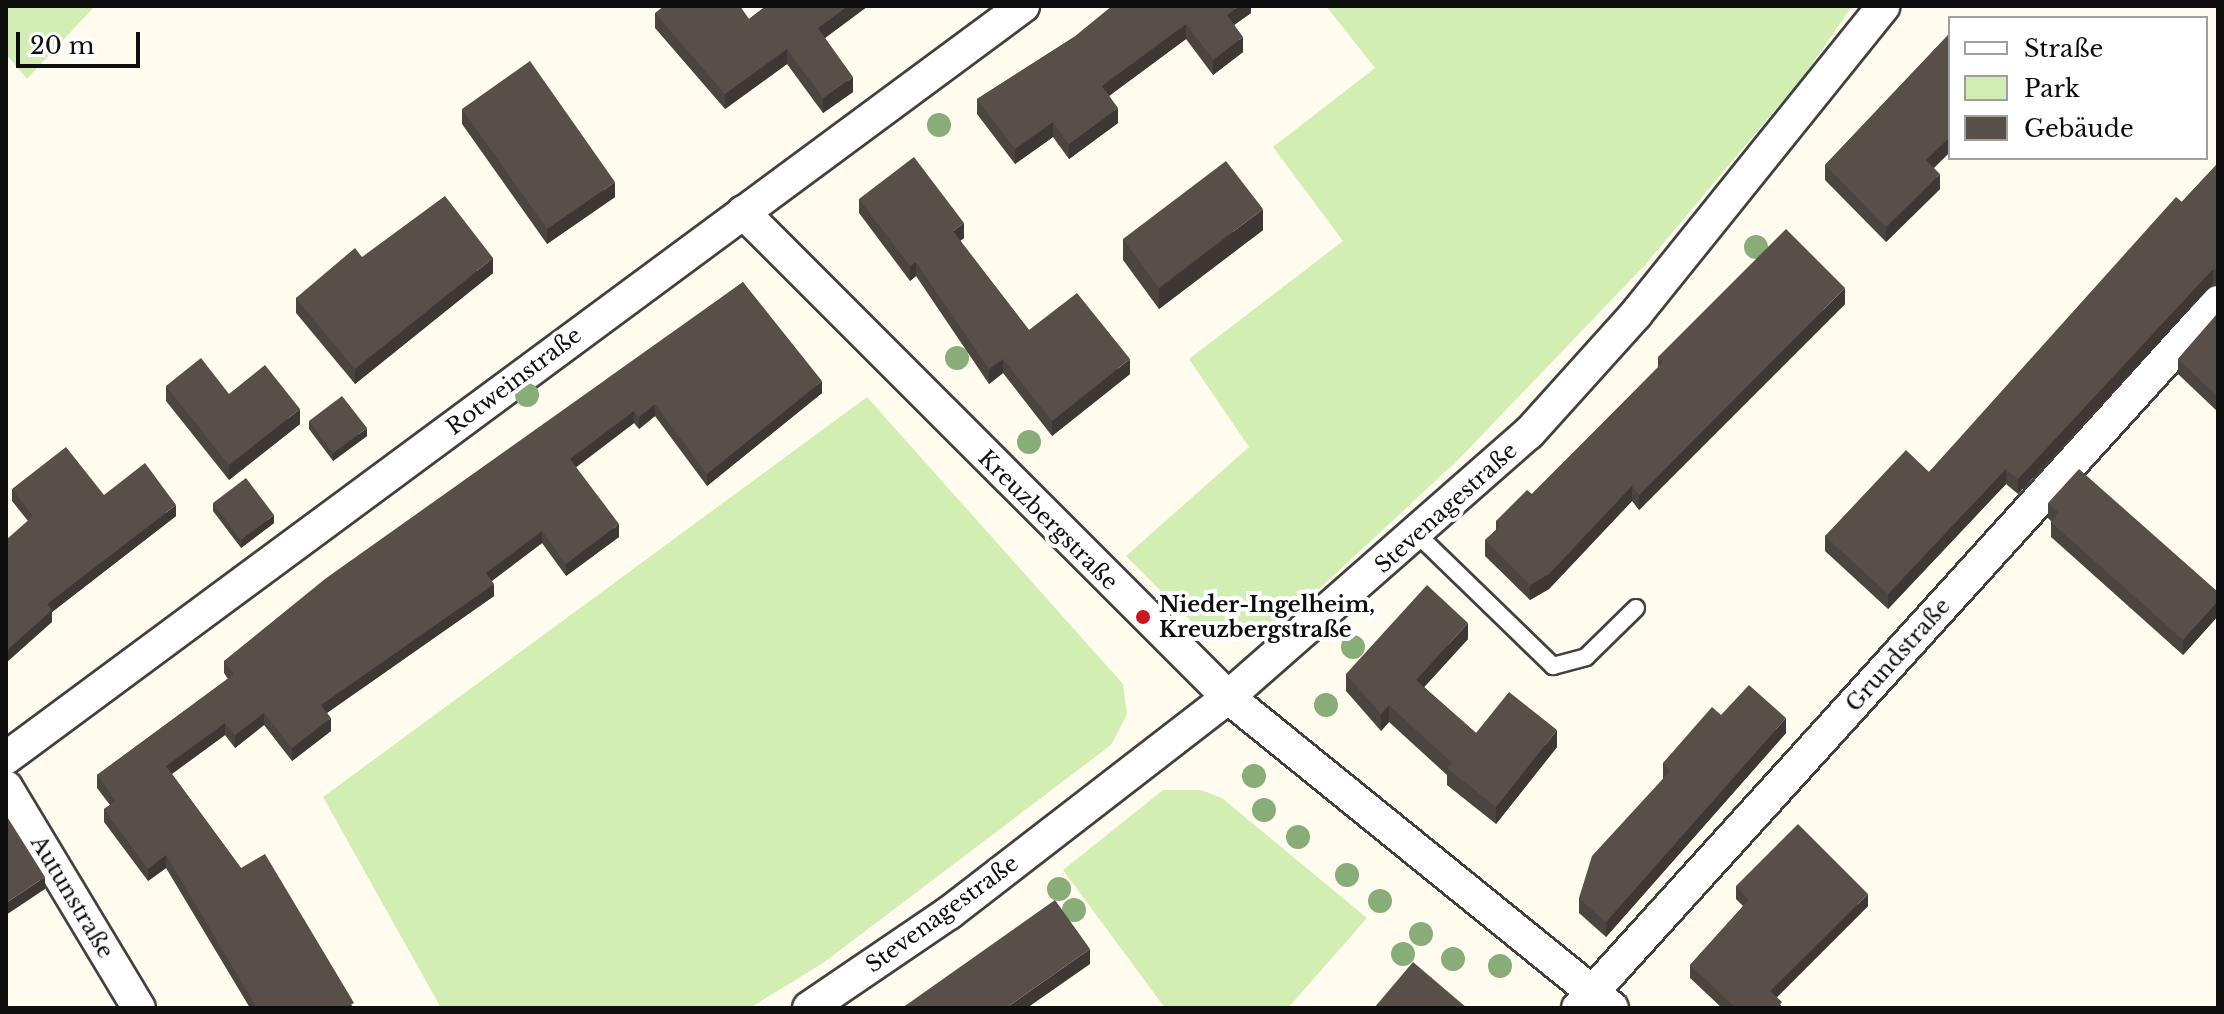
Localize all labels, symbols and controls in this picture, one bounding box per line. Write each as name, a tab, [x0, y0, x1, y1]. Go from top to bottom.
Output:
scale bar	[20, 16, 144, 66]
legend	[1948, 16, 2208, 160]
text: 20 m	[30, 31, 95, 60]
text: Straße	[2024, 34, 2103, 63]
text: Park	[2024, 74, 2080, 103]
text: Gebäude	[2024, 114, 2134, 143]
street label: Rotweinstraße	[441, 322, 587, 440]
street label: Stevenagestraße	[1370, 437, 1522, 579]
street label: Kreuzbergstraße	[973, 445, 1123, 595]
place label: Nieder-Ingelheim, Kreuzbergstraße	[1159, 591, 1375, 642]
street label: Grundstraße	[1840, 593, 1956, 717]
marker: Nieder-Ingelheim, Kreuzbergstraße	[1134, 608, 1152, 626]
street label: Autunstraße	[25, 831, 119, 963]
street label: Stevenagestraße	[861, 850, 1023, 978]

